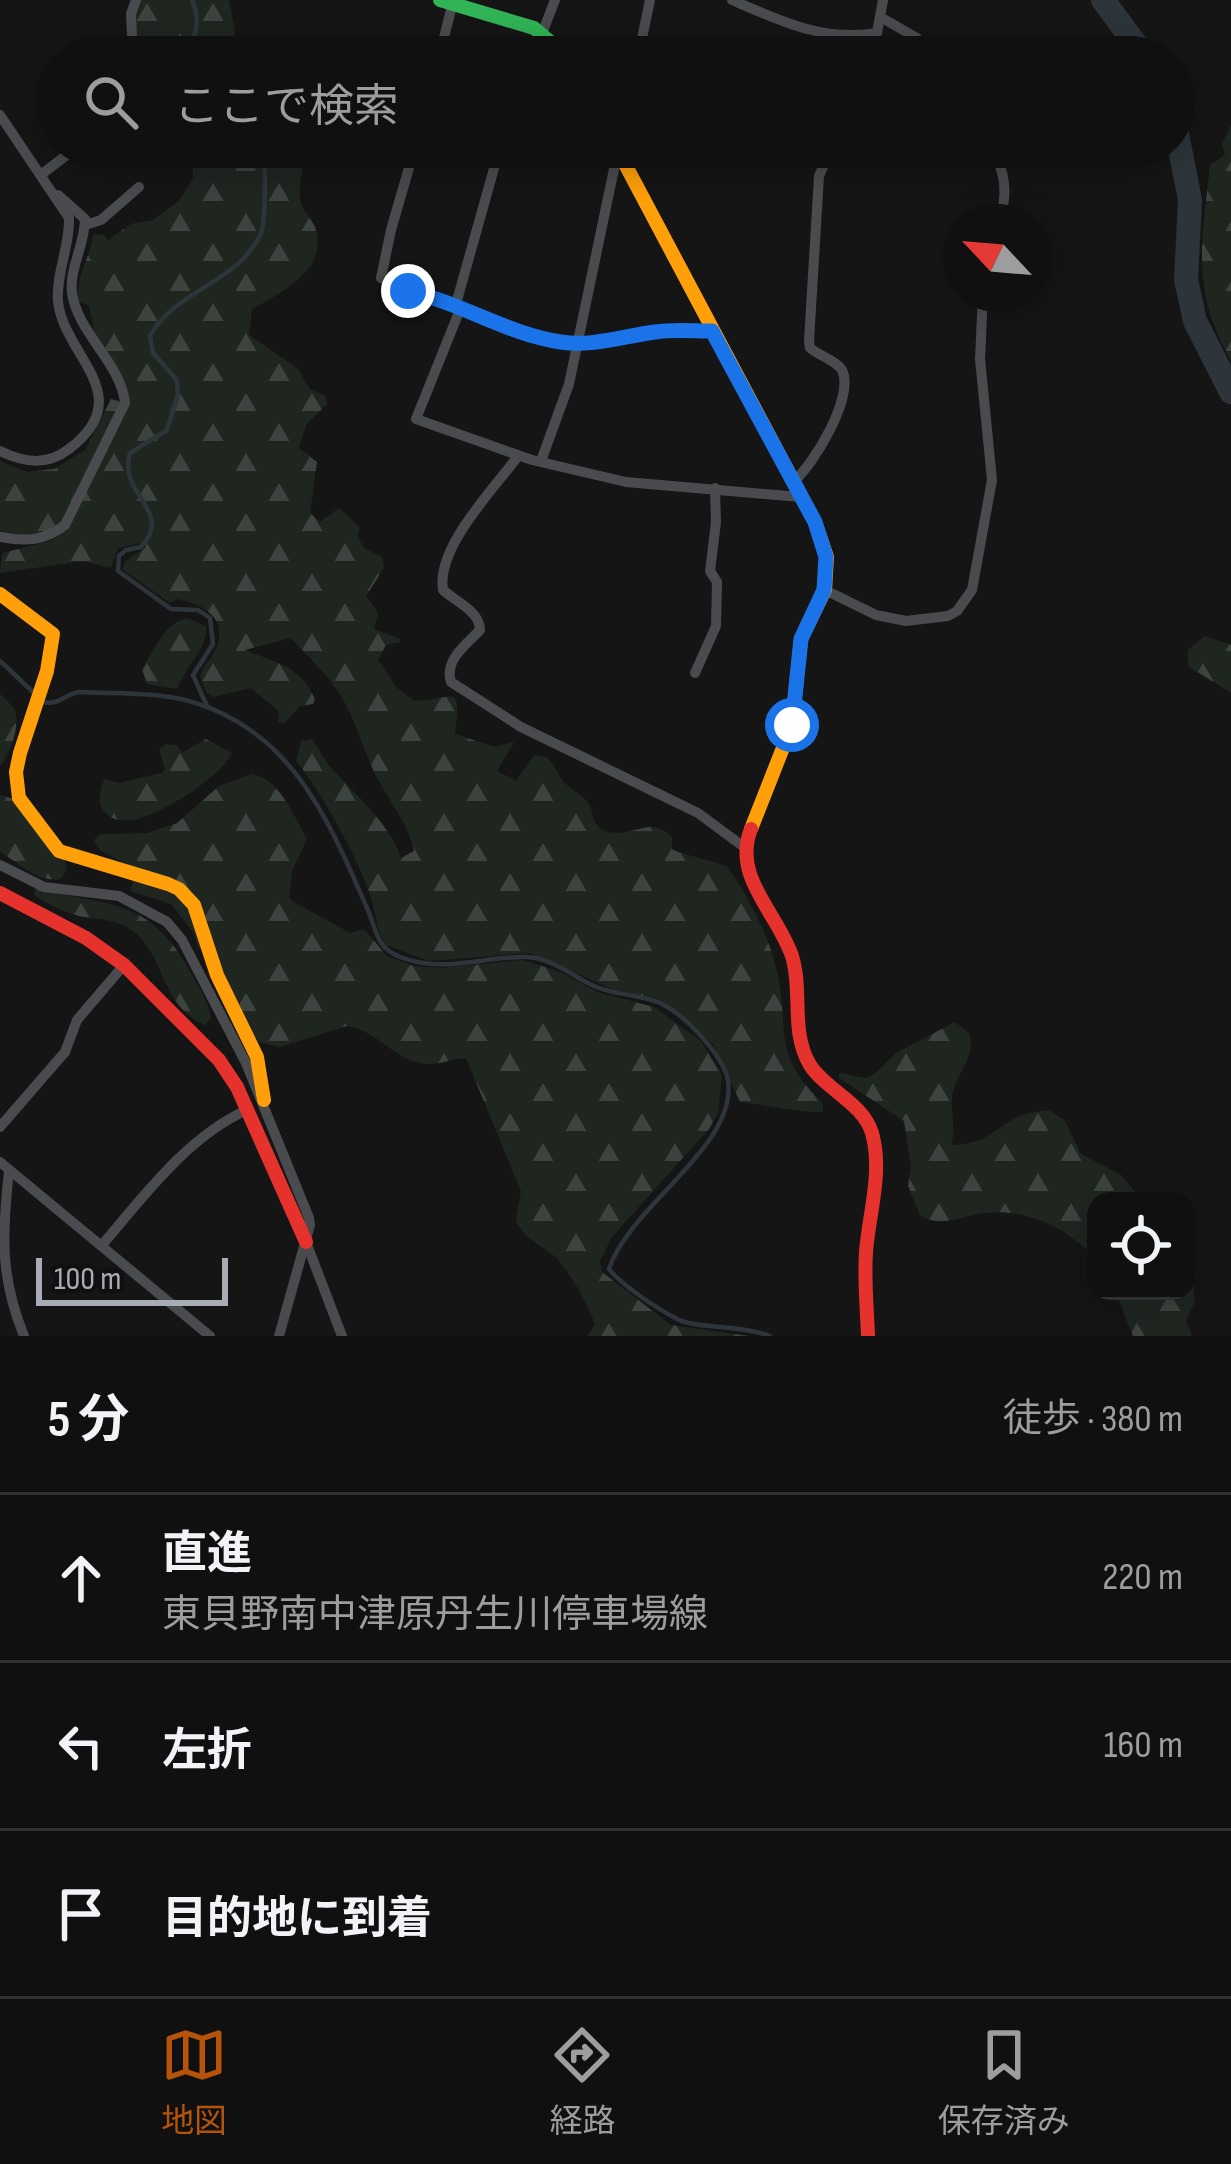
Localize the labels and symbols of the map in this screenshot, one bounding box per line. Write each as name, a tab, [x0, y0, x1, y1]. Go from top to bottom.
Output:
north arrow	[943, 204, 1051, 312]
route end	[381, 264, 435, 318]
route start	[765, 698, 819, 752]
scale bar	[36, 1252, 228, 1305]

